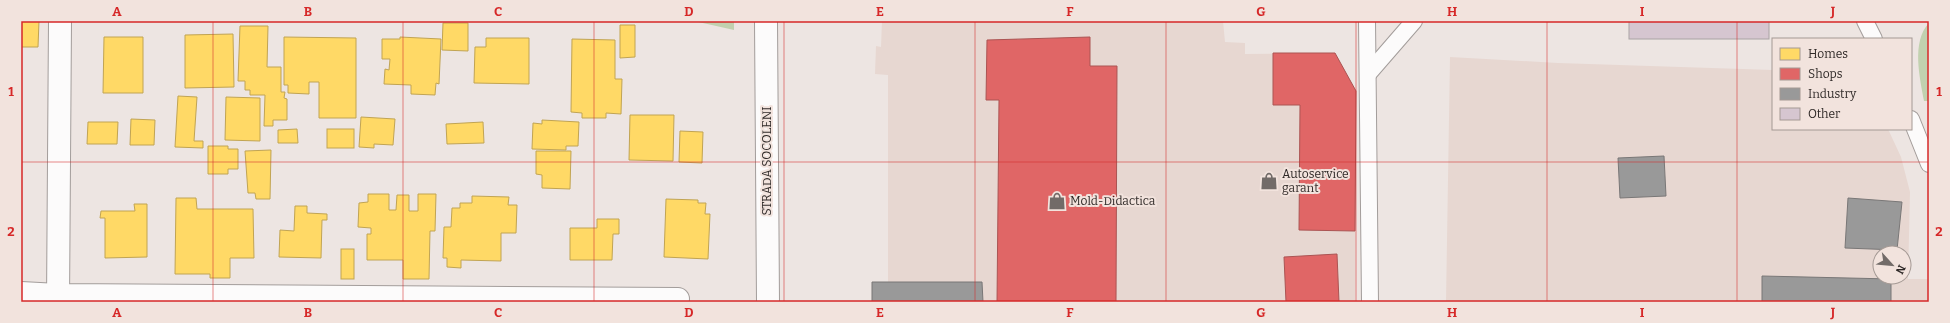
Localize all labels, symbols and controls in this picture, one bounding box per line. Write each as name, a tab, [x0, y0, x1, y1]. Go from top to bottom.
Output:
text: A	[112, 4, 122, 19]
text: B	[304, 4, 312, 19]
text: C	[494, 4, 502, 19]
text: D	[684, 4, 694, 19]
text: E	[876, 4, 884, 19]
text: F	[1066, 4, 1074, 19]
text: G	[1256, 4, 1266, 19]
text: H	[1447, 4, 1457, 19]
text: I	[1640, 4, 1645, 19]
text: J	[1830, 4, 1836, 19]
legend	[1772, 38, 1912, 130]
text: Homes	[1808, 47, 1848, 61]
text: Shops	[1808, 67, 1843, 81]
text: 1	[8, 84, 14, 99]
text: 1	[1936, 84, 1942, 99]
text: Industry	[1808, 87, 1857, 101]
street label: STRADA SOCOLENI	[760, 107, 774, 216]
text: Other	[1808, 107, 1841, 121]
place label: Autoservice garant	[1282, 167, 1349, 195]
shop icon: Autoservice garant	[1259, 171, 1279, 191]
shop icon: Mold-Didactica	[1047, 191, 1067, 211]
place label: Mold-Didactica	[1070, 194, 1156, 208]
text: 2	[7, 224, 15, 239]
text: 2	[1935, 224, 1943, 239]
north arrow	[1872, 245, 1912, 285]
text: N	[1893, 263, 1908, 276]
text: A	[112, 305, 122, 320]
text: B	[304, 305, 312, 320]
text: C	[494, 305, 502, 320]
text: D	[684, 305, 694, 320]
text: E	[876, 305, 884, 320]
text: F	[1066, 305, 1074, 320]
text: G	[1256, 305, 1266, 320]
text: H	[1447, 305, 1457, 320]
text: I	[1640, 305, 1645, 320]
text: J	[1830, 305, 1836, 320]

